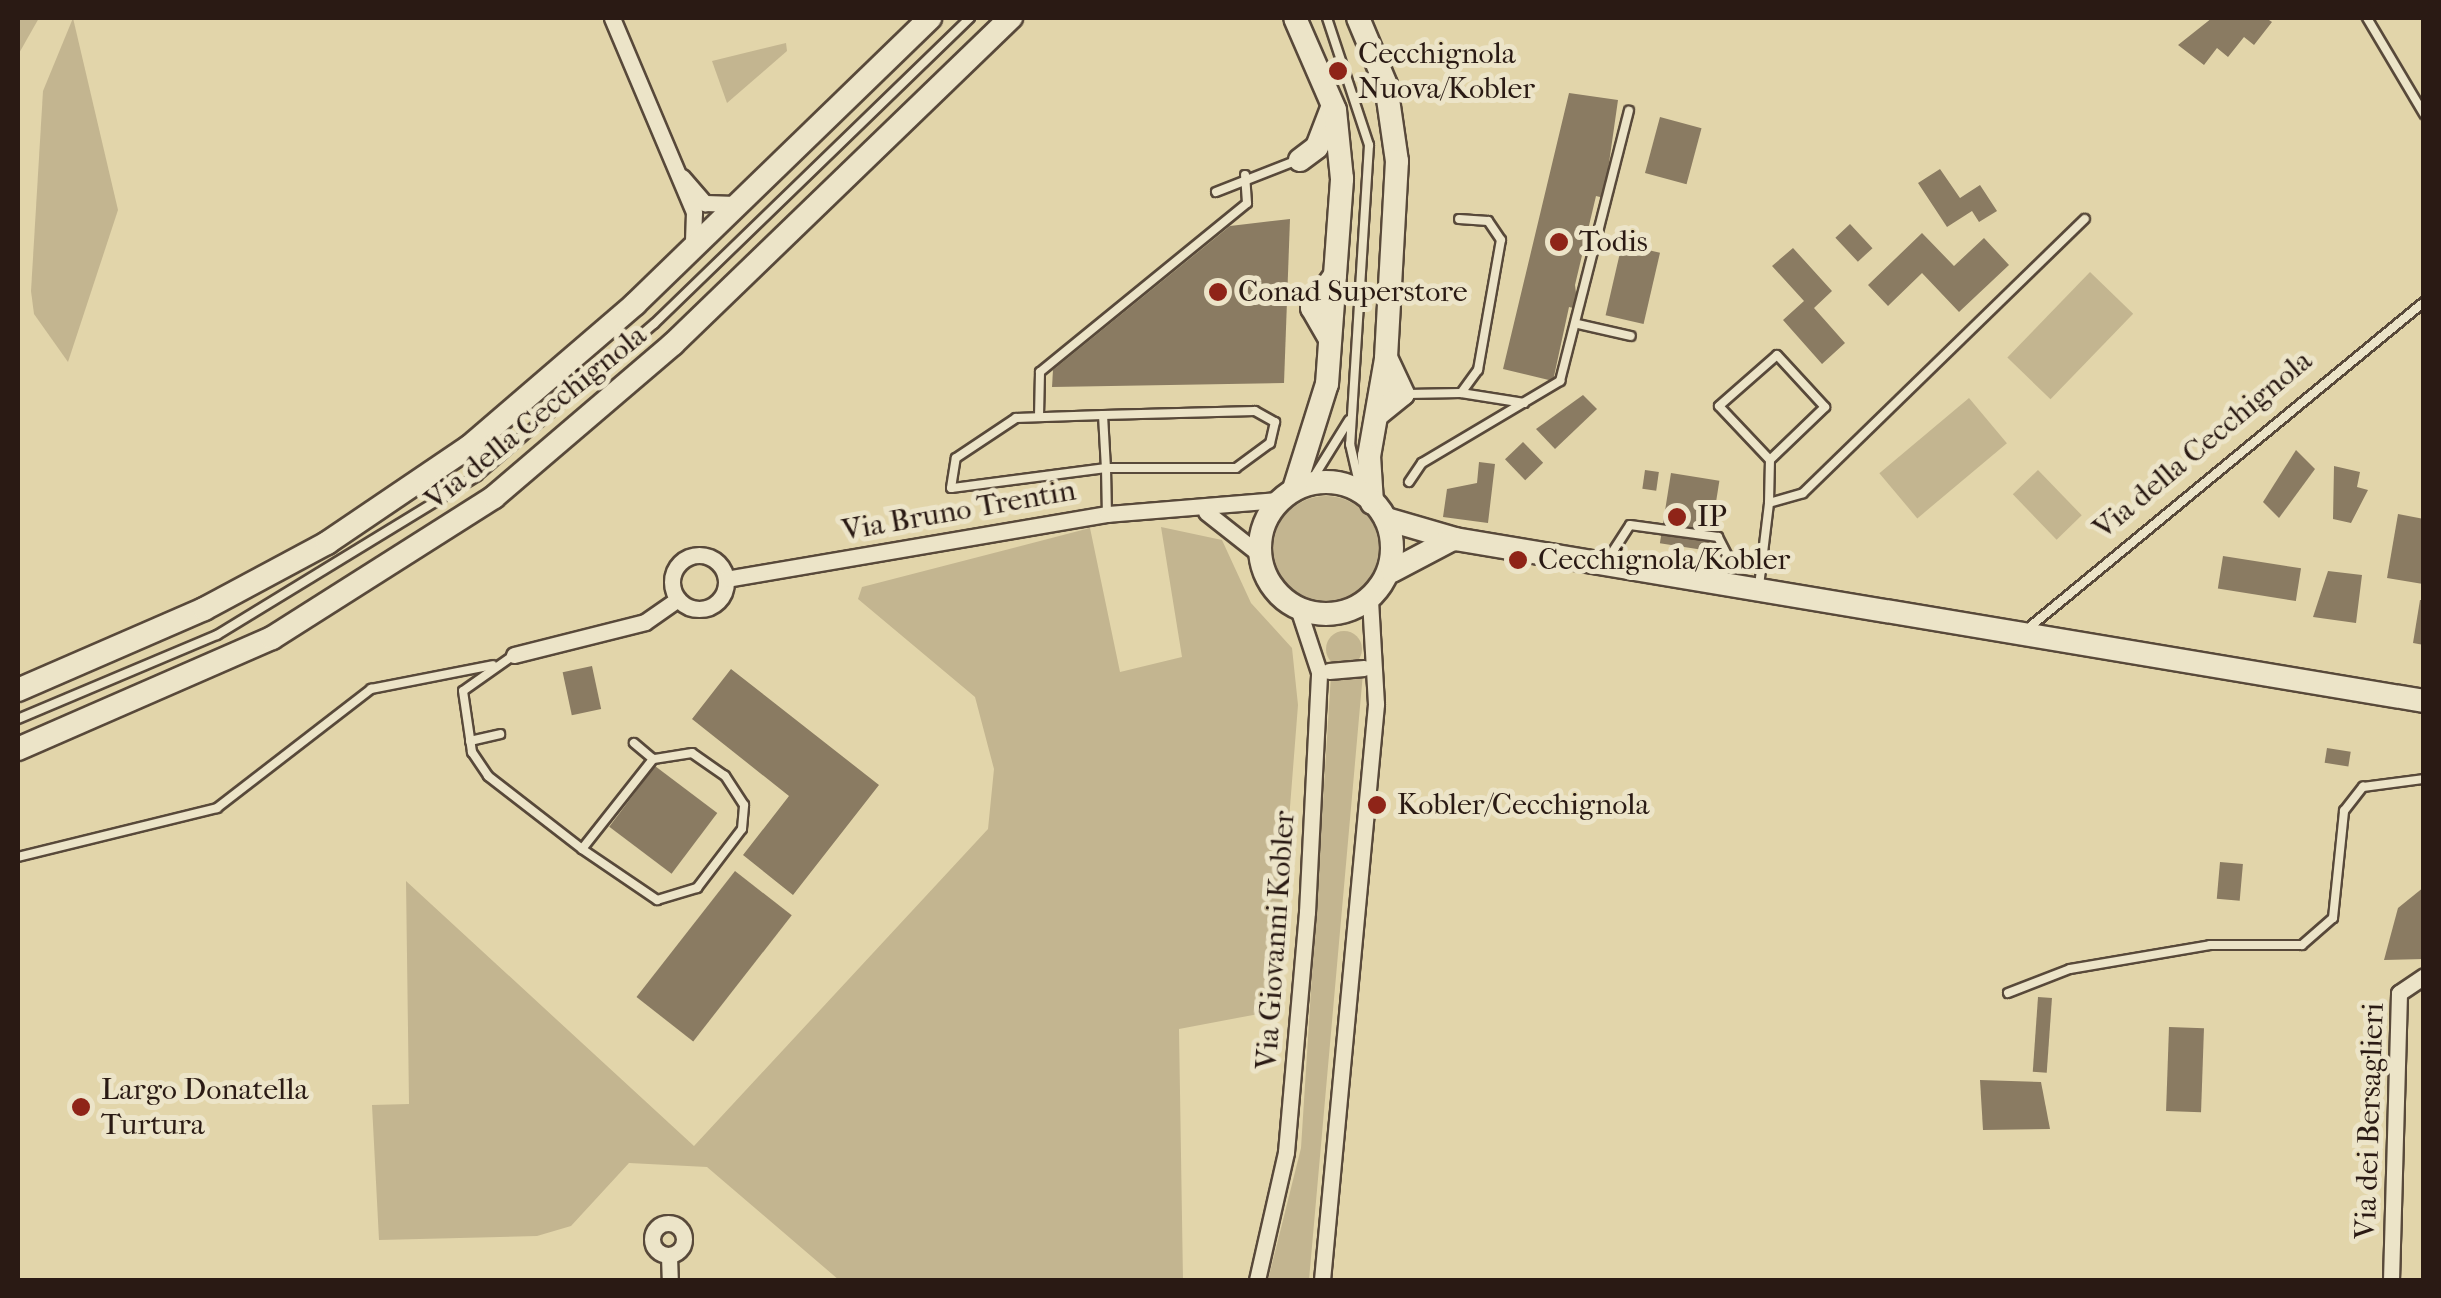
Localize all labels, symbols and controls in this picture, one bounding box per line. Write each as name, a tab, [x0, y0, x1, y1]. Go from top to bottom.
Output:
place label: Cecchignola Nuova/Kobler	[1358, 36, 1535, 106]
marker: Cecchignola Nuova/Kobler	[1327, 60, 1349, 82]
place label: Todis	[1579, 224, 1648, 260]
marker: Todis	[1548, 231, 1570, 253]
place label: Conad Superstore	[1238, 274, 1468, 310]
marker: Conad Superstore	[1207, 281, 1229, 303]
street label: Via della Cecchignola	[418, 318, 654, 518]
street label: Via della Cecchignola	[2086, 343, 2320, 547]
street label: Via Bruno Trentin	[839, 473, 1079, 549]
place label: IP	[1697, 499, 1727, 535]
marker: IP	[1666, 506, 1688, 528]
place label: Cecchignola/Kobler	[1538, 542, 1790, 578]
marker: Cecchignola/Kobler	[1507, 549, 1529, 571]
place label: Kobler/Cecchignola	[1397, 787, 1649, 823]
marker: Kobler/Cecchignola	[1366, 794, 1388, 816]
street label: Via Giovanni Kobler	[1249, 809, 1303, 1071]
street label: Via dei Bersaglieri	[2348, 1002, 2392, 1240]
place label: Largo Donatella Turtura	[101, 1072, 308, 1142]
marker: Largo Donatella Turtura	[70, 1096, 92, 1118]

